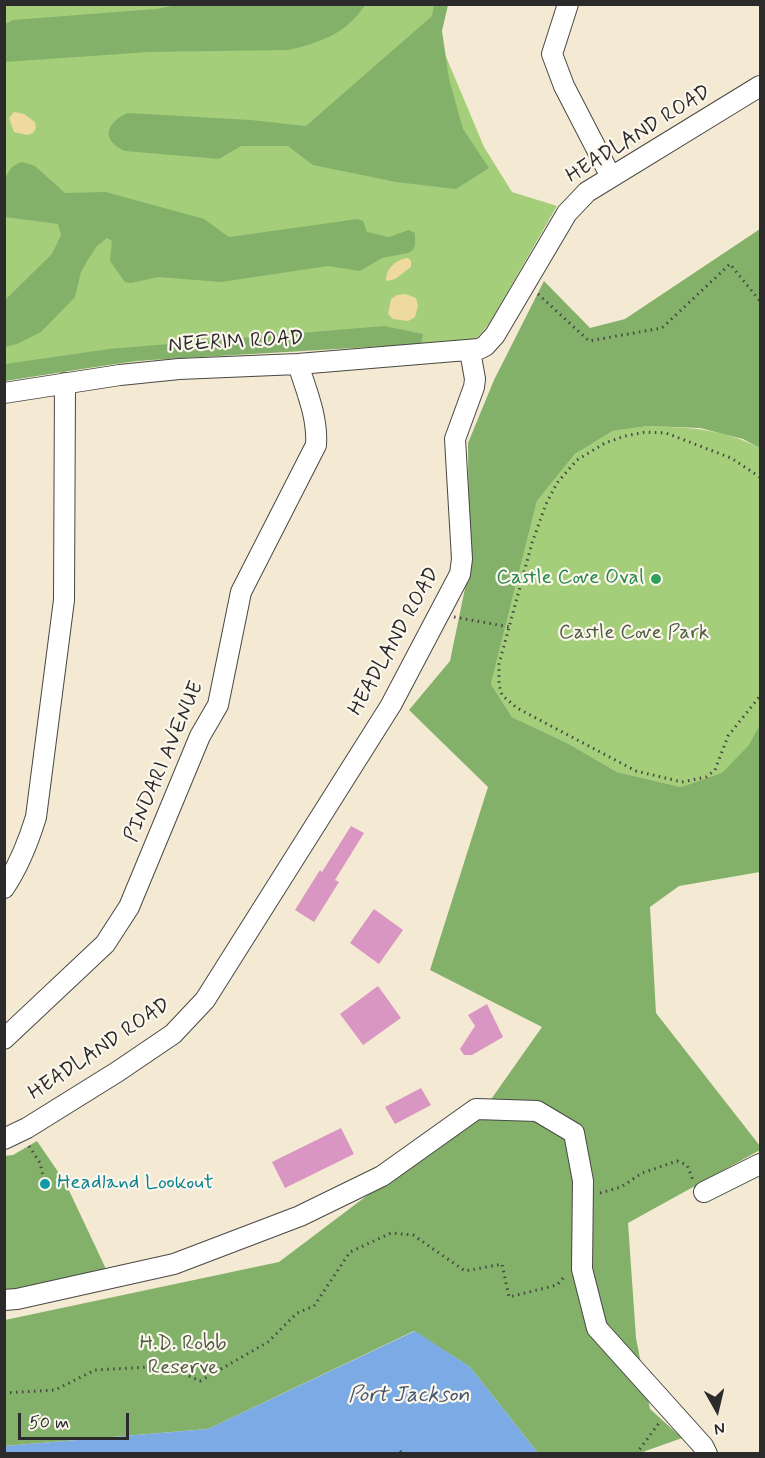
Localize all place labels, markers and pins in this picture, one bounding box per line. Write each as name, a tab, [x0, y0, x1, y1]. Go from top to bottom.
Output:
place label: Castle Cove Oval	[496, 566, 644, 592]
marker: Castle Cove Oval	[649, 572, 663, 586]
place label: Headland Lookout	[57, 1171, 214, 1197]
marker: Headland Lookout	[38, 1177, 52, 1191]

